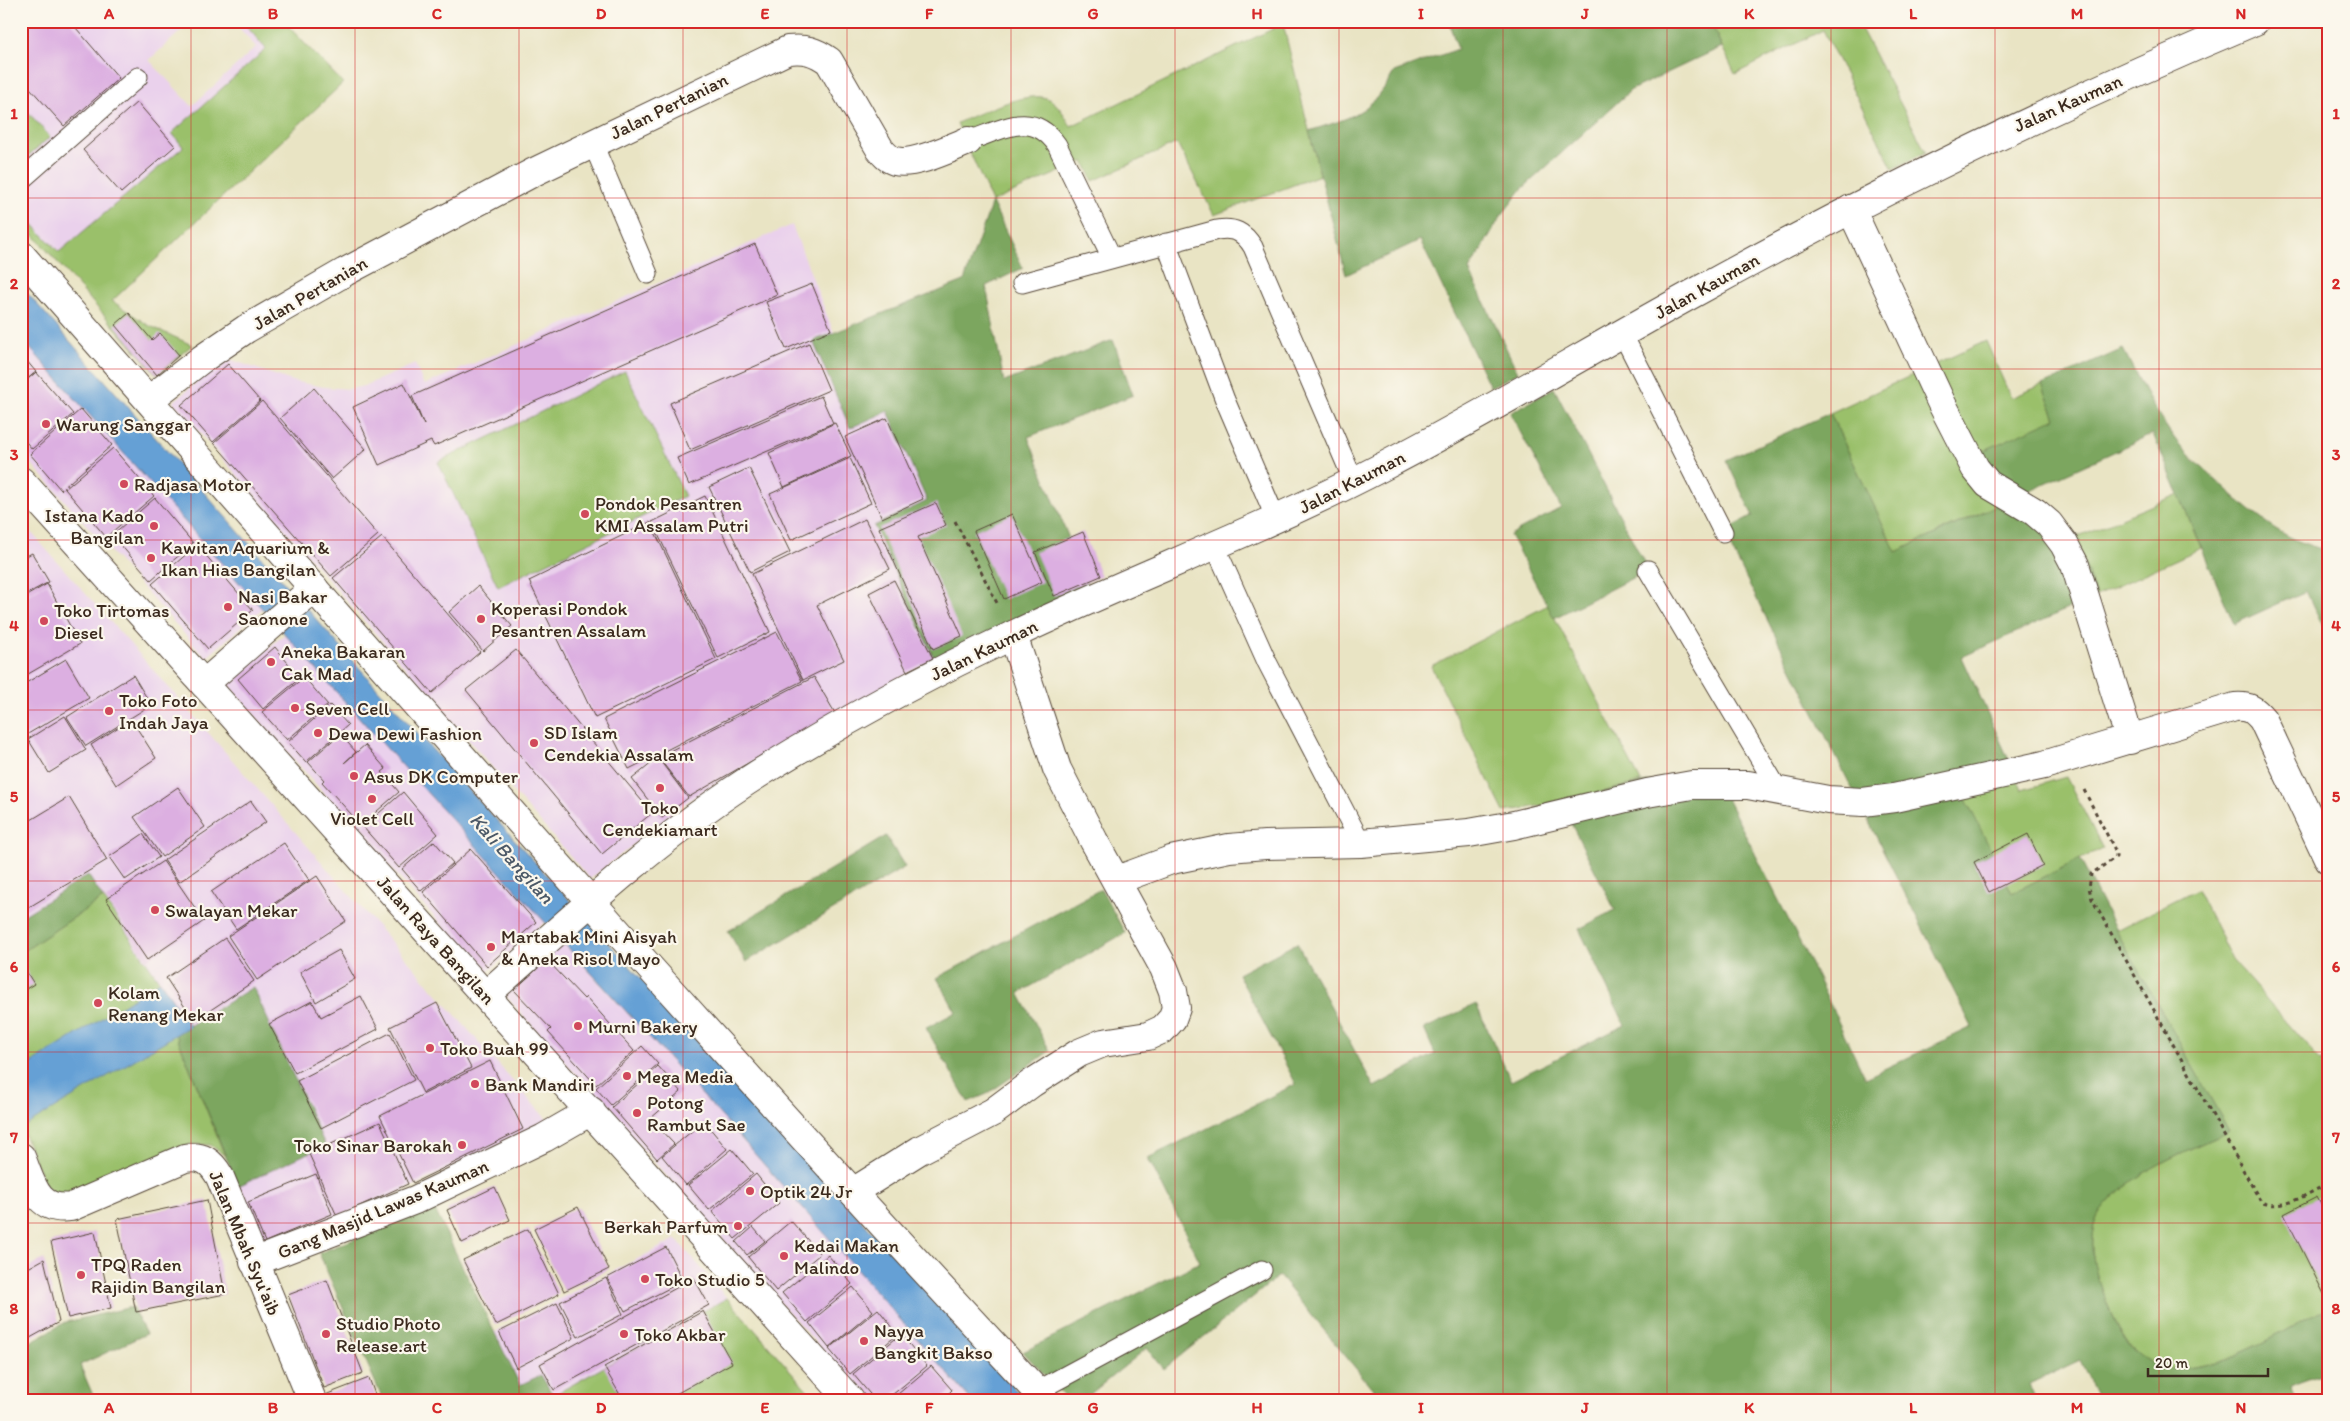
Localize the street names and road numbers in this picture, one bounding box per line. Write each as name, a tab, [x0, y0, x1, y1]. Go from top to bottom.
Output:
street label: Jalan Pertanian	[606, 67, 732, 144]
street label: Jalan Kauman	[2010, 69, 2126, 137]
street label: Jalan Kauman	[1651, 248, 1764, 324]
street label: Jalan Pertanian	[249, 251, 371, 335]
street label: Jalan Kauman	[1295, 445, 1409, 519]
street label: Jalan Kauman	[927, 614, 1042, 686]
street label: Jalan Raya Bangilan	[372, 871, 500, 1009]
street label: Gang Masjid Lawas Kauman	[274, 1154, 492, 1264]
street label: Jalan Mbah Syu'aib	[204, 1167, 286, 1319]

